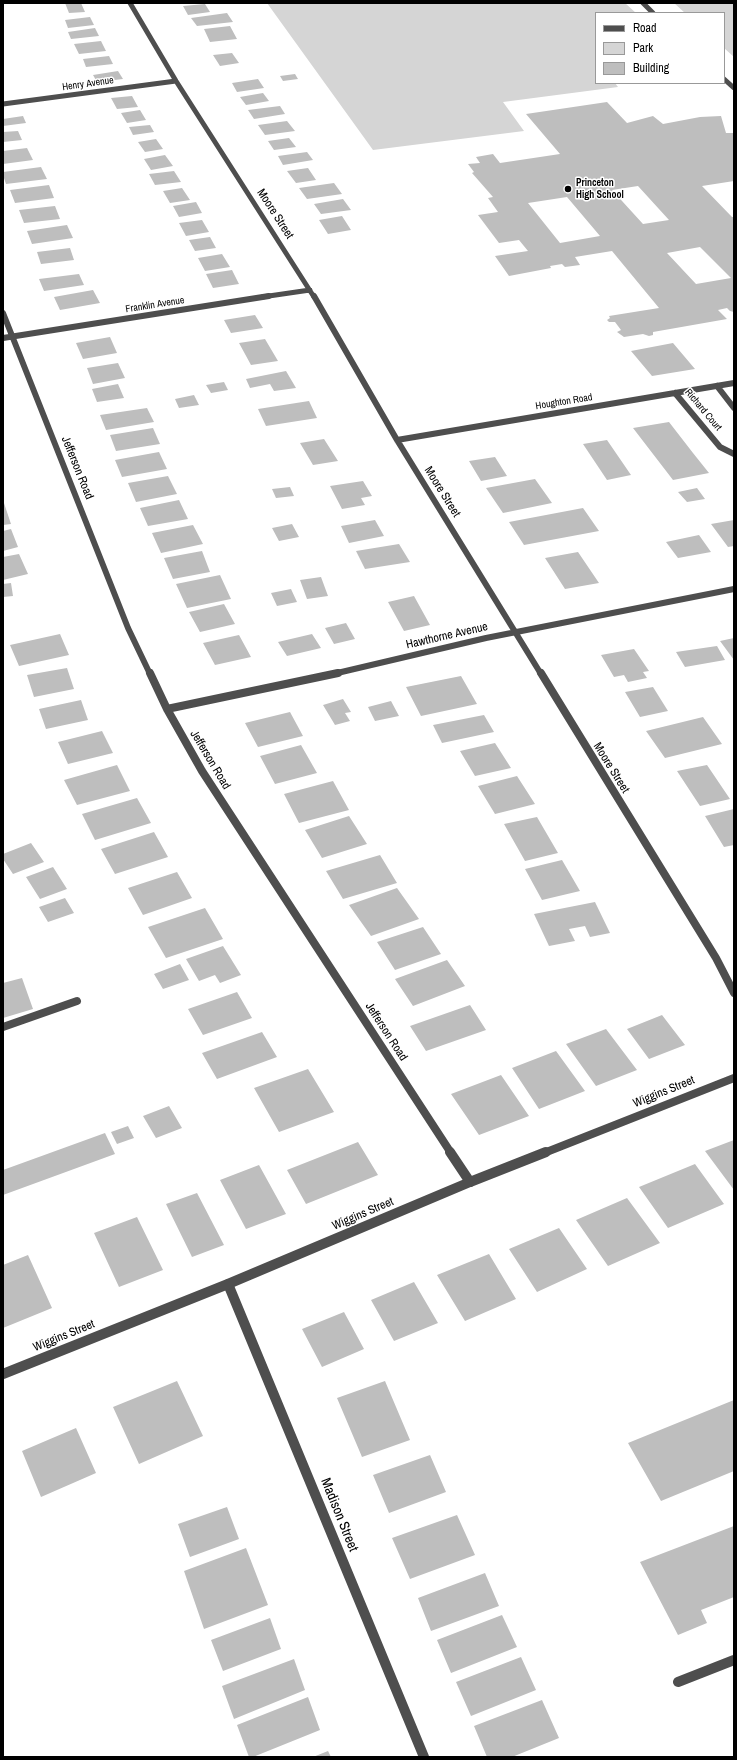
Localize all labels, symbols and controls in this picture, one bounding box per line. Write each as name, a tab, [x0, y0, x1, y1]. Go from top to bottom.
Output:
legend	[595, 12, 725, 84]
text: Road	[633, 20, 657, 36]
text: Park	[633, 40, 653, 56]
text: Building	[633, 60, 669, 76]
street label: Henry Avenue	[62, 74, 114, 94]
place label: Princeton High School	[576, 177, 624, 200]
marker: Princeton High School	[563, 184, 573, 194]
street label: Moore Street	[253, 186, 297, 242]
street label: Franklin Avenue	[125, 294, 185, 316]
street label: Richard Court	[682, 387, 724, 433]
street label: Houghton Road	[535, 392, 593, 412]
street label: Jefferson Road	[58, 434, 96, 502]
street label: Moore Street	[421, 464, 463, 520]
street label: Hawthorne Avenue	[405, 620, 489, 652]
street label: Jefferson Road	[187, 728, 233, 792]
street label: Moore Street	[590, 740, 632, 796]
street label: Jefferson Road	[362, 1000, 410, 1064]
street label: Wiggins Street	[631, 1073, 697, 1111]
street label: Wiggins Street	[330, 1195, 396, 1233]
street label: Wiggins Street	[31, 1317, 97, 1355]
street label: Madison Street	[317, 1476, 361, 1554]

